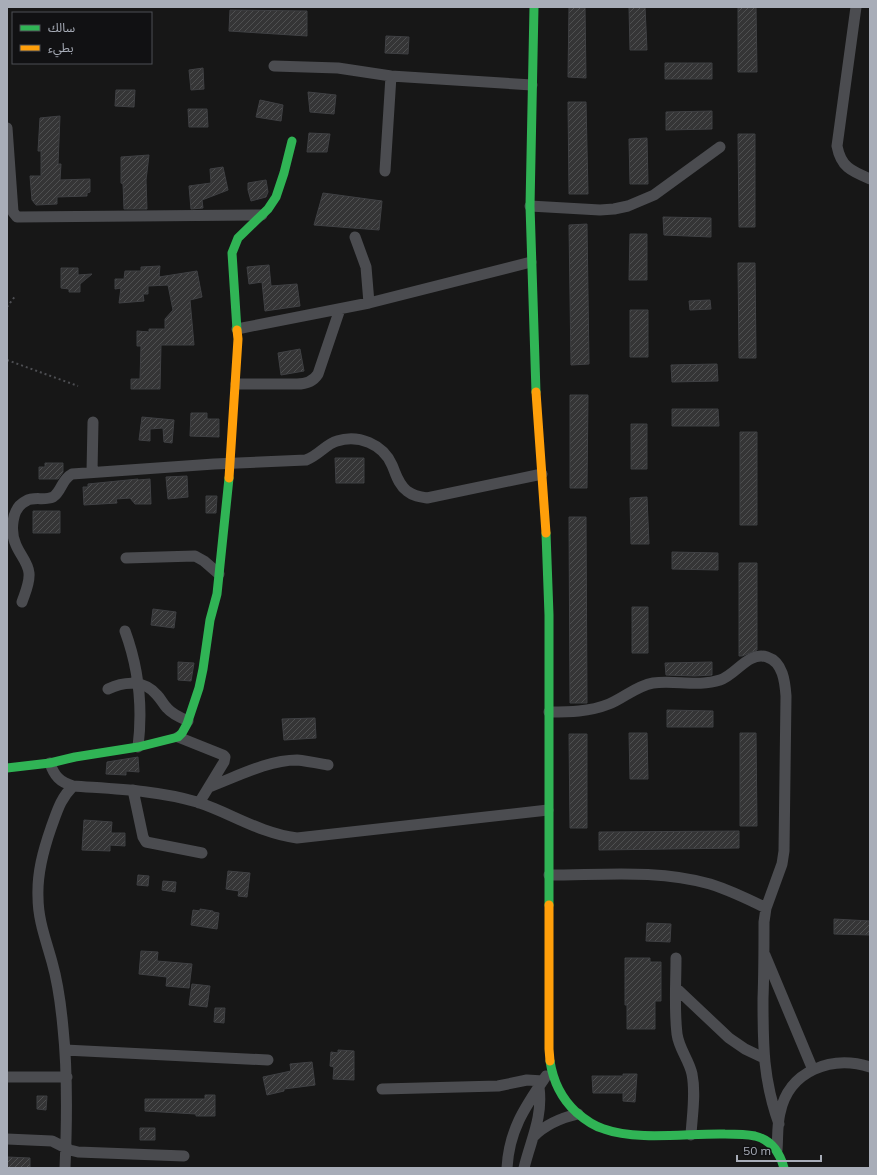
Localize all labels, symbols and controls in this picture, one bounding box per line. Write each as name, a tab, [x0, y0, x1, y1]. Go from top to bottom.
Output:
legend	[12, 12, 152, 64]
text: سالك	[48, 20, 75, 35]
text: بطيء	[48, 40, 74, 58]
scale bar	[737, 1137, 821, 1163]
text: 50 m	[743, 1143, 771, 1158]

